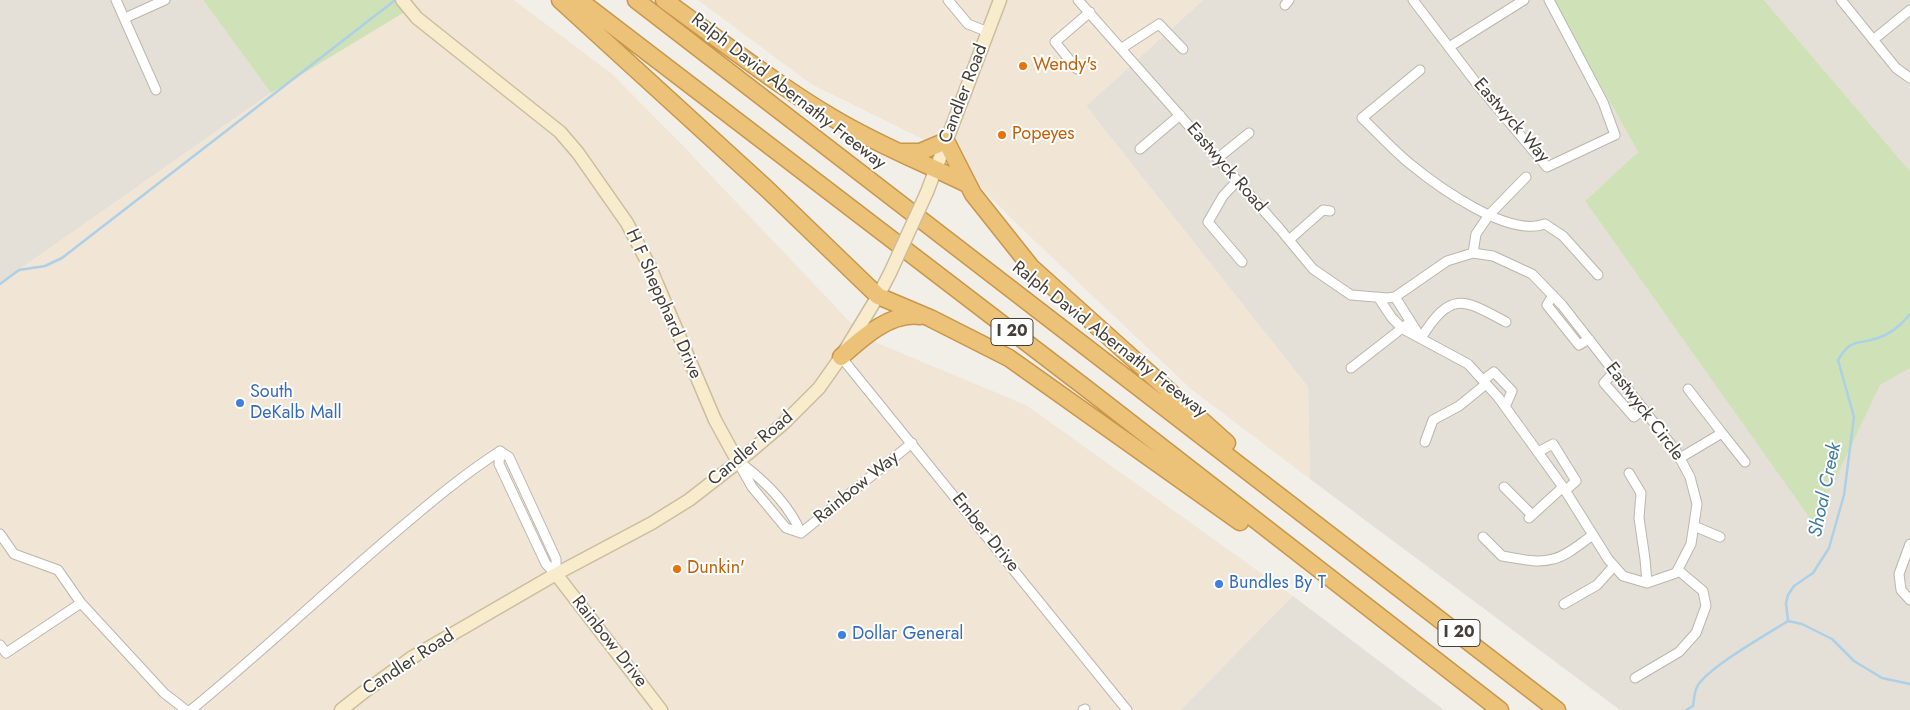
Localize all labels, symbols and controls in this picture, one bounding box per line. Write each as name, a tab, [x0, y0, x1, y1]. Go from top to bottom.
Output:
street label: Ralph David Abernathy Freeway	[686, 9, 890, 175]
street label: Candler Road	[935, 41, 993, 147]
place label: Wendy's	[1033, 55, 1097, 77]
marker: Wendy's	[1017, 60, 1029, 72]
street label: Eastwyck Way	[1468, 74, 1554, 168]
street label: Eastwyck Road	[1181, 119, 1271, 217]
place label: Popeyes	[1012, 124, 1075, 146]
marker: Popeyes	[996, 129, 1008, 141]
street label: H F Shepphard Drive	[620, 226, 706, 382]
street label: Ralph David Abernathy Freeway	[1007, 257, 1211, 423]
road number: I 20	[991, 318, 1033, 346]
street label: Eastwyck Circle	[1600, 359, 1688, 465]
place label: South DeKalb Mall	[250, 382, 342, 424]
marker: South DeKalb Mall	[234, 397, 246, 409]
street label: Candler Road	[704, 407, 798, 491]
water label: Shoal Creek	[1805, 441, 1847, 539]
street label: Rainbow Way	[810, 447, 904, 529]
street label: Ember Drive	[947, 489, 1023, 577]
place label: Dunkin'	[687, 558, 745, 580]
marker: Dunkin'	[671, 563, 683, 575]
place label: Bundles By T	[1229, 573, 1326, 595]
marker: Bundles By T	[1213, 578, 1225, 590]
street label: Rainbow Drive	[567, 592, 651, 692]
road number: I 20	[1438, 620, 1480, 646]
place label: Dollar General	[852, 624, 963, 646]
street label: Candler Road	[359, 625, 459, 701]
marker: Dollar General	[836, 629, 848, 641]

